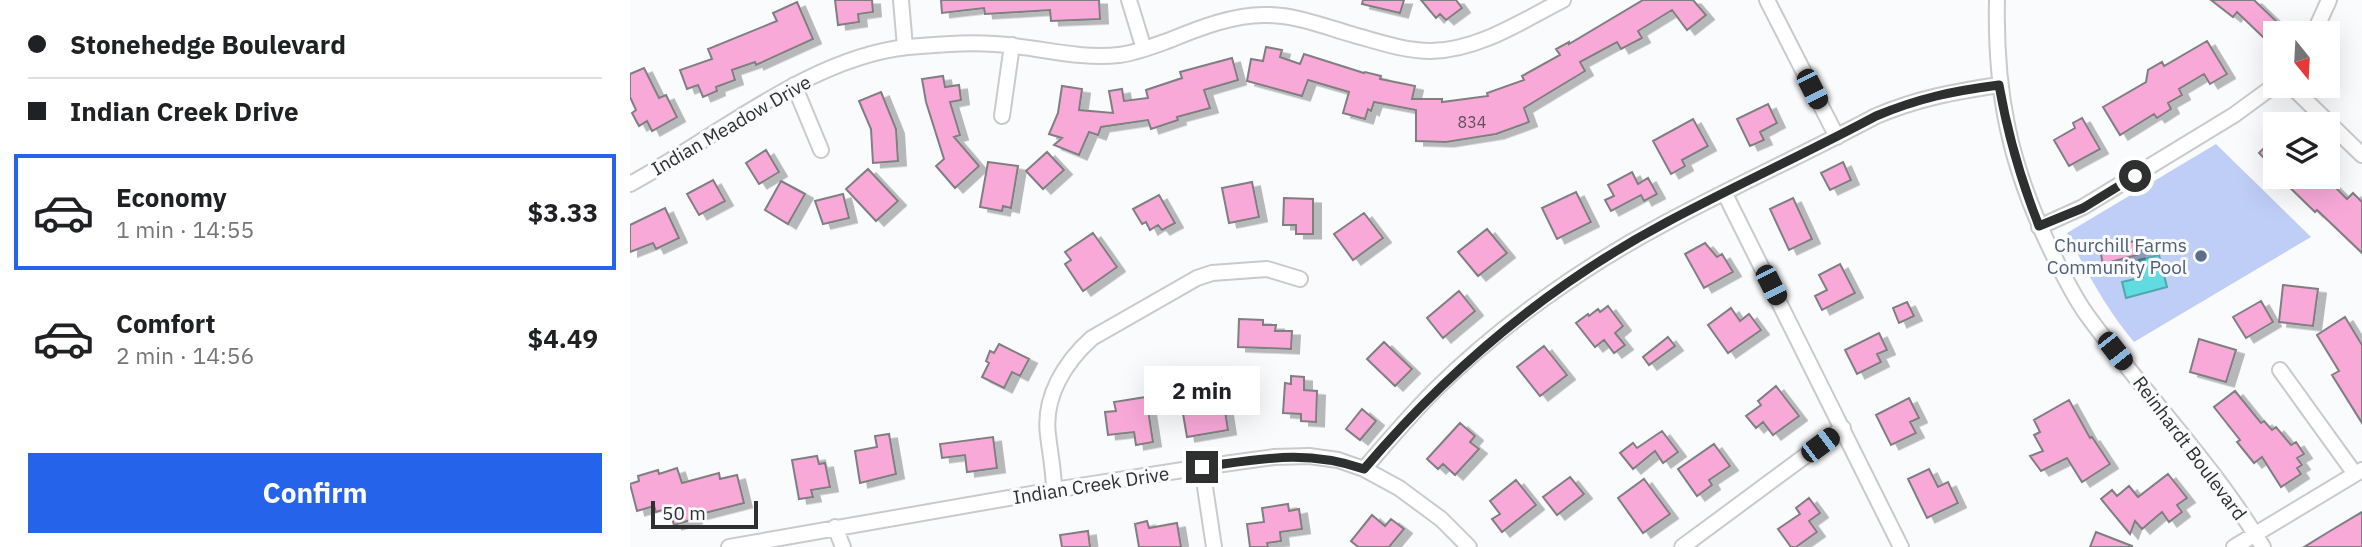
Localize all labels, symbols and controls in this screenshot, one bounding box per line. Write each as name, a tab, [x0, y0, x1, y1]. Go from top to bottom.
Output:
north arrow	[2263, 21, 2340, 98]
map controls	[2263, 21, 2340, 189]
text: Stonehedge Boulevard	[70, 27, 346, 61]
car	[1794, 66, 1831, 112]
street label: Indian Meadow Drive	[647, 70, 815, 180]
text: Indian Creek Drive	[70, 94, 299, 128]
house number: 834	[1458, 112, 1486, 132]
button: layers	[2263, 112, 2340, 189]
route start	[2119, 160, 2151, 192]
text: Economy	[116, 180, 227, 214]
icon: car	[32, 181, 95, 244]
text: $3.33	[528, 195, 598, 229]
text: 1 min · 14:55	[116, 214, 254, 244]
place label: Churchill Farms Community Pool	[2047, 233, 2187, 279]
marker: Churchill Farms Community Pool	[2193, 248, 2209, 264]
car	[1753, 262, 1790, 308]
text: Comfort	[116, 306, 215, 340]
icon: car	[32, 307, 95, 370]
text: $4.49	[528, 321, 598, 355]
car	[2094, 328, 2137, 374]
text: 2 min · 14:56	[116, 340, 254, 370]
callout: 2 min	[1144, 365, 1260, 414]
street label: Reinhardt Boulevard	[2128, 371, 2252, 525]
text: 2 min	[1172, 375, 1232, 405]
car	[1797, 424, 1844, 466]
route end	[1186, 451, 1218, 483]
button: Confirm	[28, 453, 602, 533]
street label: Indian Creek Drive	[1011, 461, 1171, 509]
scale bar	[651, 498, 758, 530]
text: 50 m	[662, 501, 706, 525]

